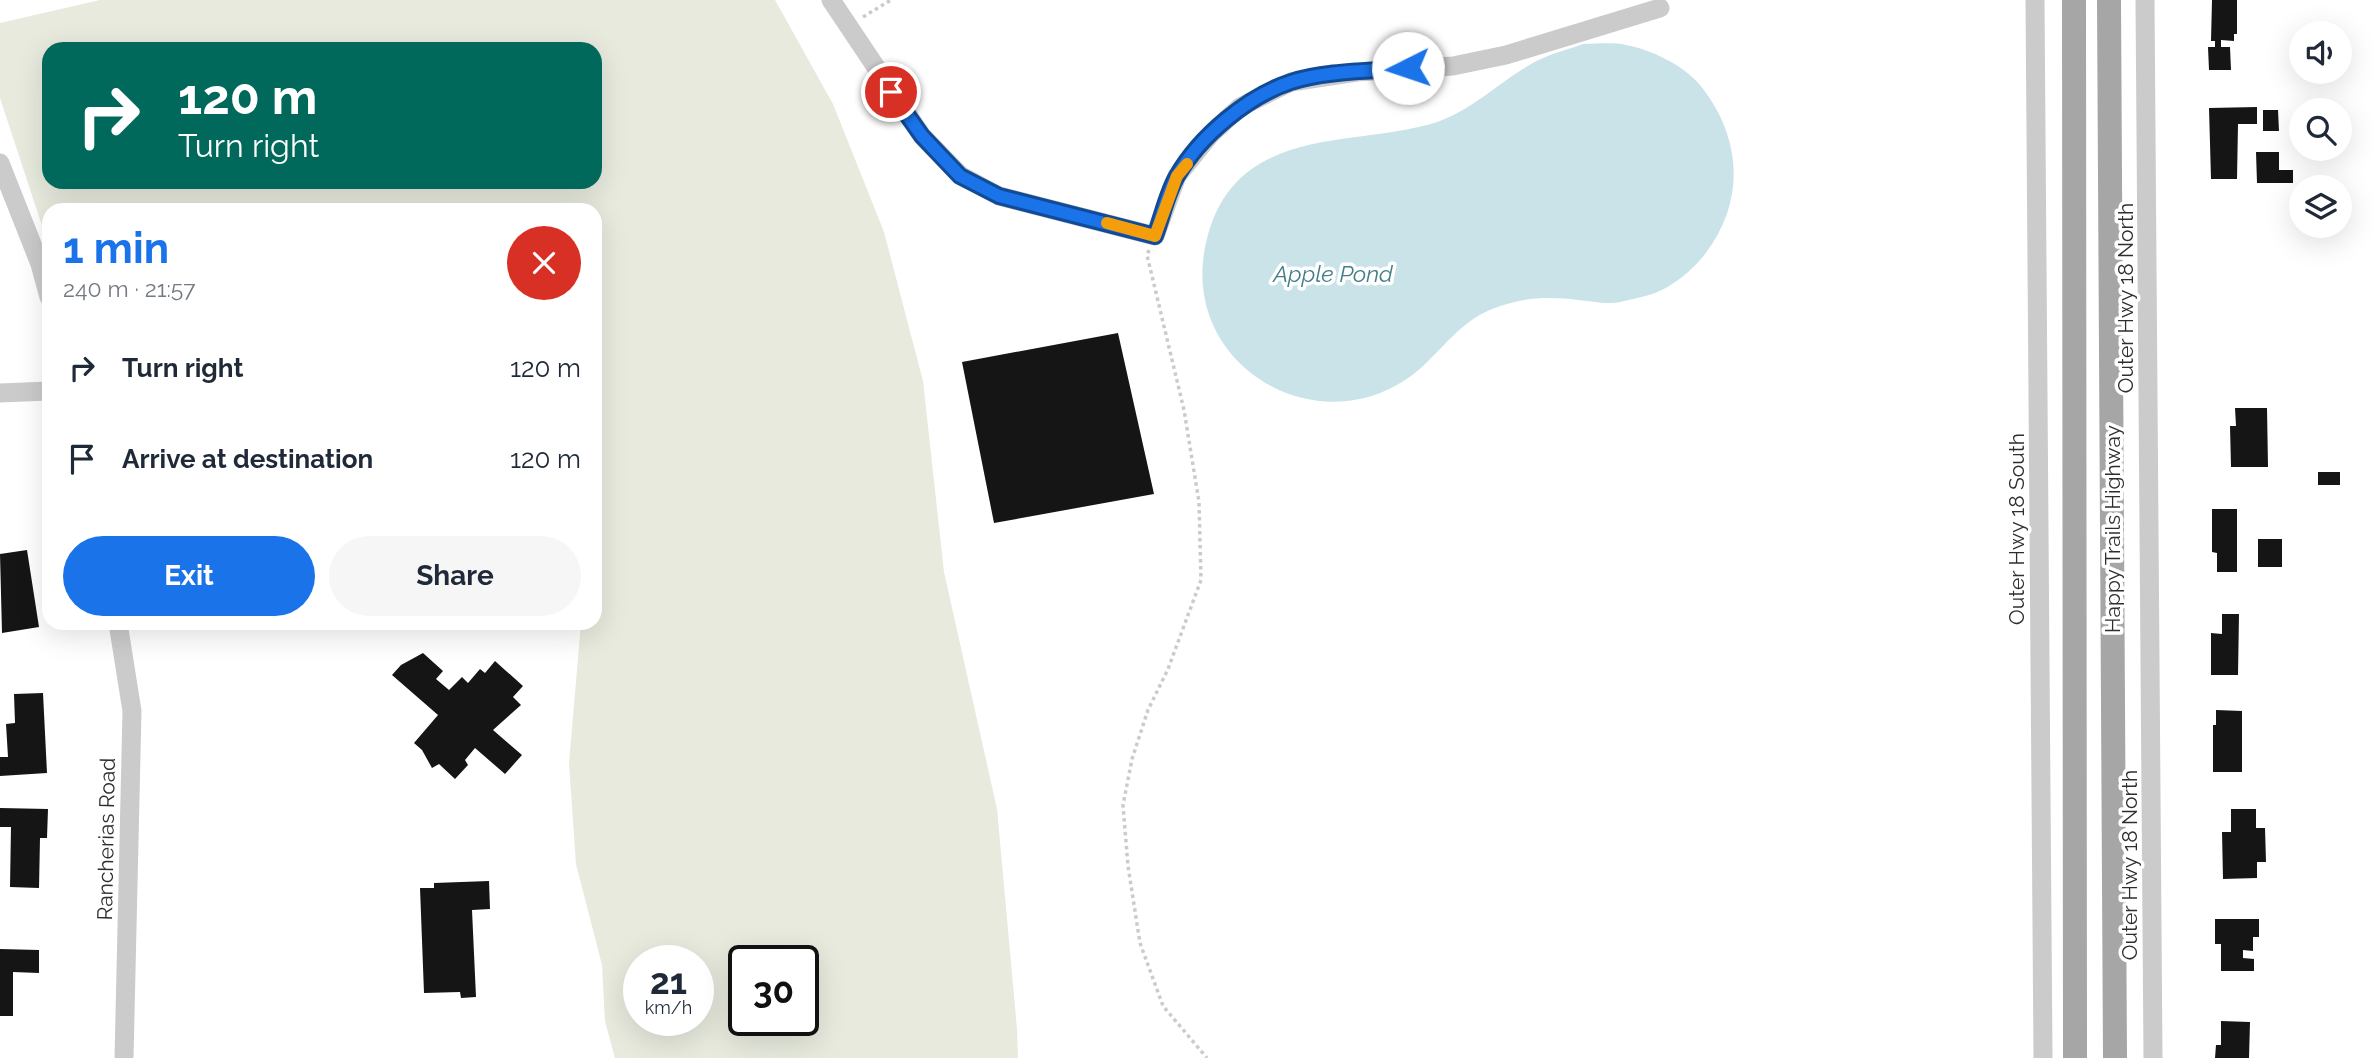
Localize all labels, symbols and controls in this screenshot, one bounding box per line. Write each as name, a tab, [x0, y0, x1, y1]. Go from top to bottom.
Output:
map controls	[2289, 21, 2352, 238]
button: sound	[2289, 21, 2352, 84]
position arrow	[1371, 31, 1445, 105]
pin	[861, 62, 921, 122]
text: 120 m	[178, 68, 317, 125]
icon: right	[63, 70, 154, 161]
icon: arrive	[872, 73, 910, 111]
button: search	[2289, 98, 2352, 161]
text: Turn right	[178, 127, 319, 164]
button: layers	[2289, 175, 2352, 238]
street label: Outer Hwy 18 North	[2113, 203, 2138, 393]
text: 1 min	[63, 224, 169, 273]
button: close	[507, 226, 581, 300]
water label: Apple Pond	[1271, 260, 1394, 287]
text: 240 m · 21:57	[63, 275, 196, 302]
icon: right	[63, 349, 101, 387]
text: Turn right	[122, 353, 243, 383]
text: 120 m	[510, 353, 581, 383]
street label: Happy Trails Highway	[2100, 425, 2125, 633]
street label: Outer Hwy 18 South	[2004, 433, 2029, 625]
icon: arrive	[63, 440, 101, 478]
text: Arrive at destination	[122, 444, 373, 474]
text: 120 m	[510, 444, 581, 474]
button: Exit	[63, 536, 315, 616]
button: Share	[329, 536, 581, 616]
street label: Rancherias Road	[92, 757, 120, 921]
street label: Outer Hwy 18 North	[2117, 770, 2142, 960]
speed limit sign: 30	[728, 945, 819, 1036]
text: 21	[650, 961, 687, 1002]
text: km/h	[645, 997, 692, 1018]

